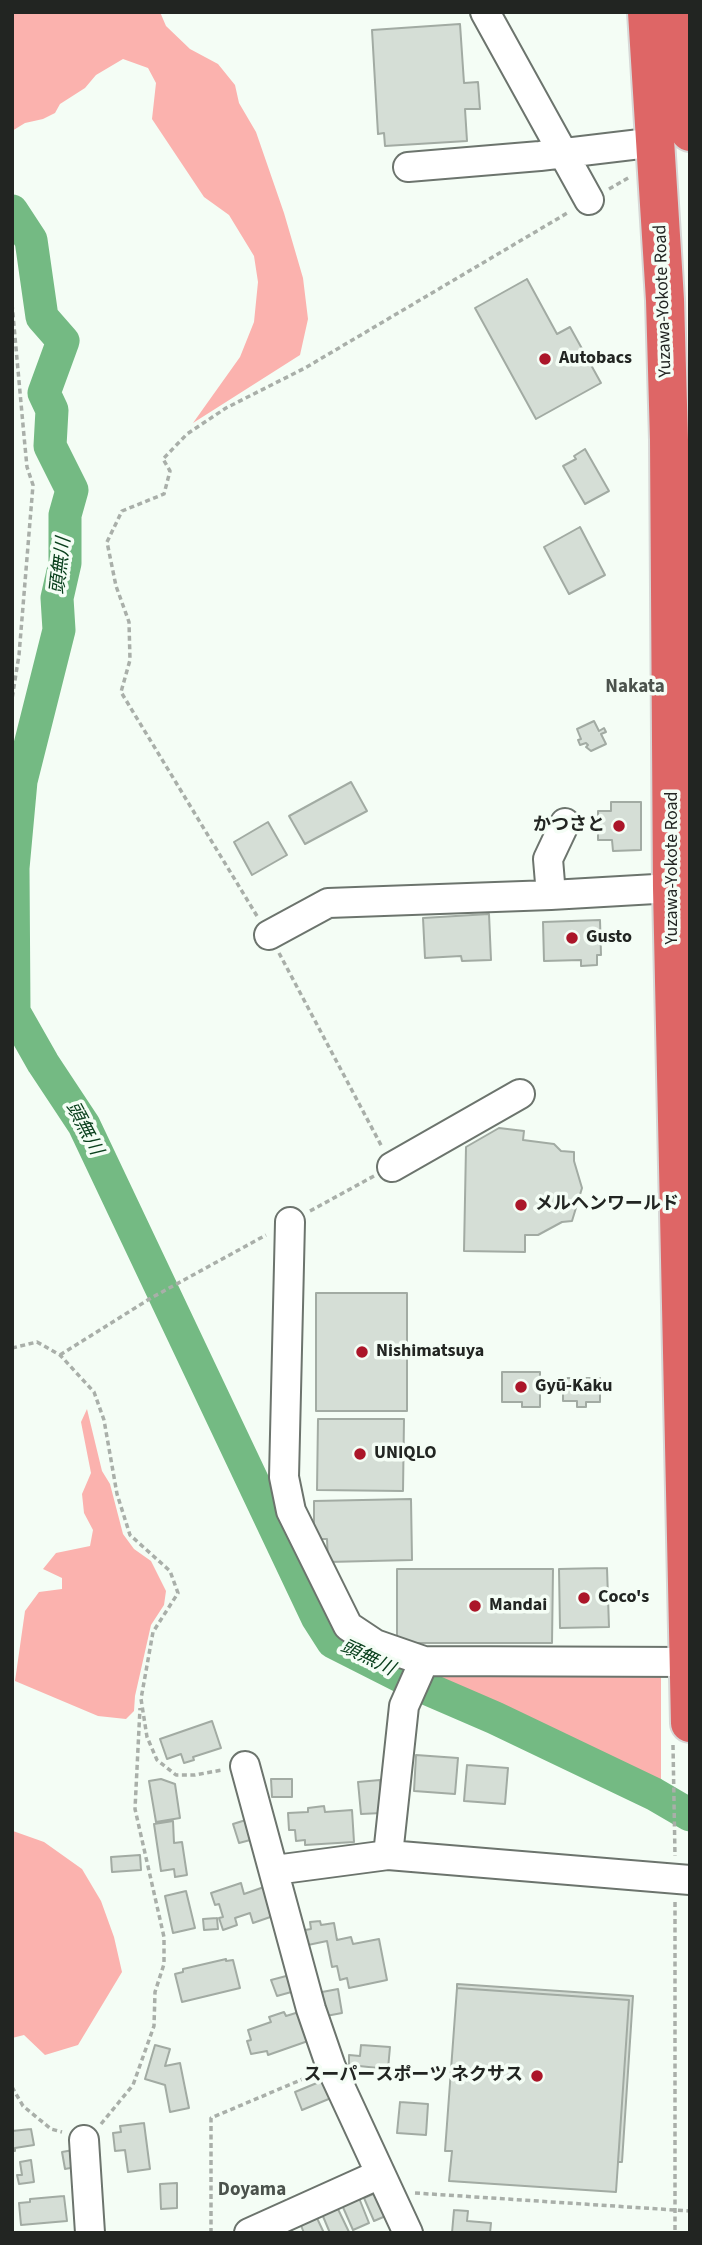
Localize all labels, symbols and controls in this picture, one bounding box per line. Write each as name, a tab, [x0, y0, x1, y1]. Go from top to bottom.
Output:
street label: Yuzawa-Yokote Road	[651, 224, 677, 378]
place label: Autobacs	[559, 348, 632, 370]
marker: Autobacs	[537, 351, 553, 367]
water label: 頭無川	[47, 536, 77, 596]
district label: Nakata	[605, 677, 665, 699]
street label: Yuzawa-Yokote Road	[662, 792, 684, 944]
place label: かつさと	[533, 815, 605, 837]
marker: かつさと	[611, 818, 627, 834]
place label: Gusto	[586, 927, 632, 949]
marker: Gusto	[564, 930, 580, 946]
water label: 頭無川	[60, 1098, 106, 1160]
place label: メルヘンワールド	[535, 1194, 679, 1216]
marker: メルヘンワールド	[513, 1197, 529, 1213]
place label: Nishimatsuya	[376, 1341, 484, 1363]
marker: Nishimatsuya	[354, 1344, 370, 1360]
place label: Gyū-Kaku	[535, 1376, 612, 1398]
marker: Gyū-Kaku	[513, 1379, 529, 1395]
place label: UNIQLO	[374, 1443, 437, 1465]
marker: UNIQLO	[352, 1446, 368, 1462]
place label: Coco's	[598, 1587, 649, 1609]
marker: Coco's	[576, 1590, 592, 1606]
place label: Mandai	[489, 1595, 547, 1617]
marker: Mandai	[467, 1598, 483, 1614]
water label: 頭無川	[336, 1636, 398, 1682]
place label: スーパースポーツ ネクサス	[303, 2065, 523, 2087]
marker: スーパースポーツ ネクサス	[529, 2068, 545, 2084]
district label: Doyama	[218, 2180, 286, 2202]

